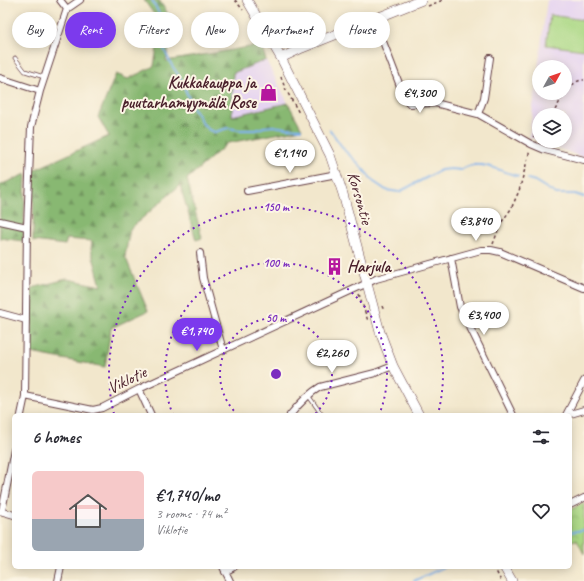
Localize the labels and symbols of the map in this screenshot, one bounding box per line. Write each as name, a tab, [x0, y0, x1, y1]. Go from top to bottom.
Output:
north arrow	[532, 60, 572, 100]
place label: Kukkakauppa ja puutarhamyymälä Rose	[121, 72, 258, 113]
pin: €4,300	[387, 80, 453, 114]
shop icon: Kukkakauppa ja puutarhamyymälä Rose	[259, 82, 279, 102]
pin: €1,140	[257, 140, 323, 174]
street label: Korsontie	[343, 169, 378, 228]
text: 150 m	[263, 199, 290, 215]
pin: €3,840	[443, 208, 509, 242]
text: 100 m	[263, 255, 290, 271]
building icon: Harjula	[324, 256, 344, 276]
place label: Harjula	[347, 256, 392, 277]
pin: €3,400	[451, 302, 517, 336]
text: 50 m	[266, 310, 287, 326]
pin: €1,740	[164, 318, 230, 352]
pin: €2,260	[299, 340, 365, 374]
street label: Viklotie	[104, 361, 151, 398]
centre of rings	[269, 367, 283, 381]

